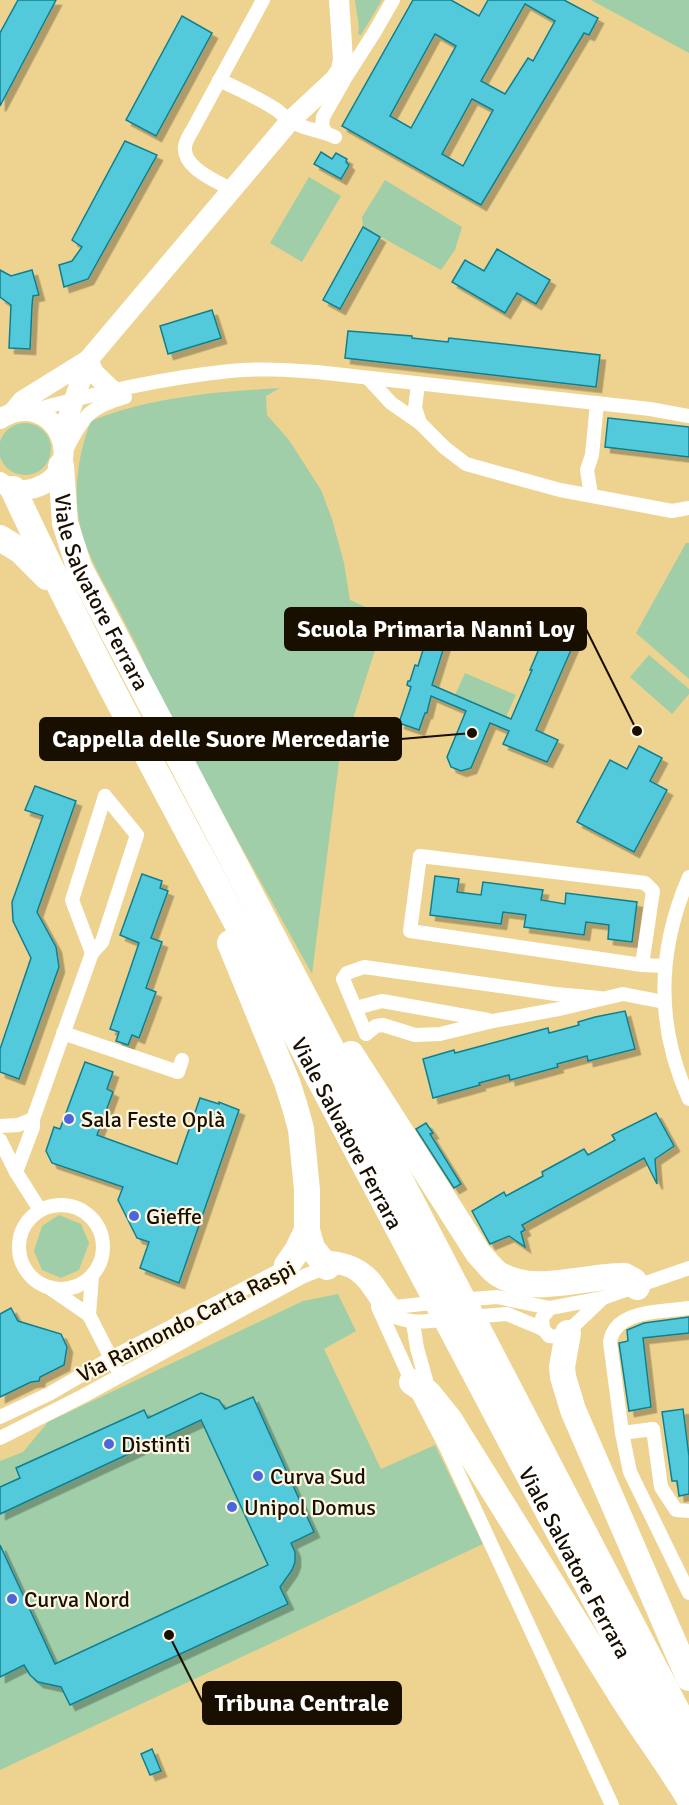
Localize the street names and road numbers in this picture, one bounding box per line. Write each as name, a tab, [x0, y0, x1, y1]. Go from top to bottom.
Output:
street label: Viale Salvatore Ferrara	[49, 492, 155, 695]
street label: Viale Salvatore Ferrara	[285, 1033, 409, 1234]
street label: Via Raimondo Carta Raspi	[72, 1255, 300, 1388]
street label: Viale Salvatore Ferrara	[513, 1463, 637, 1663]

